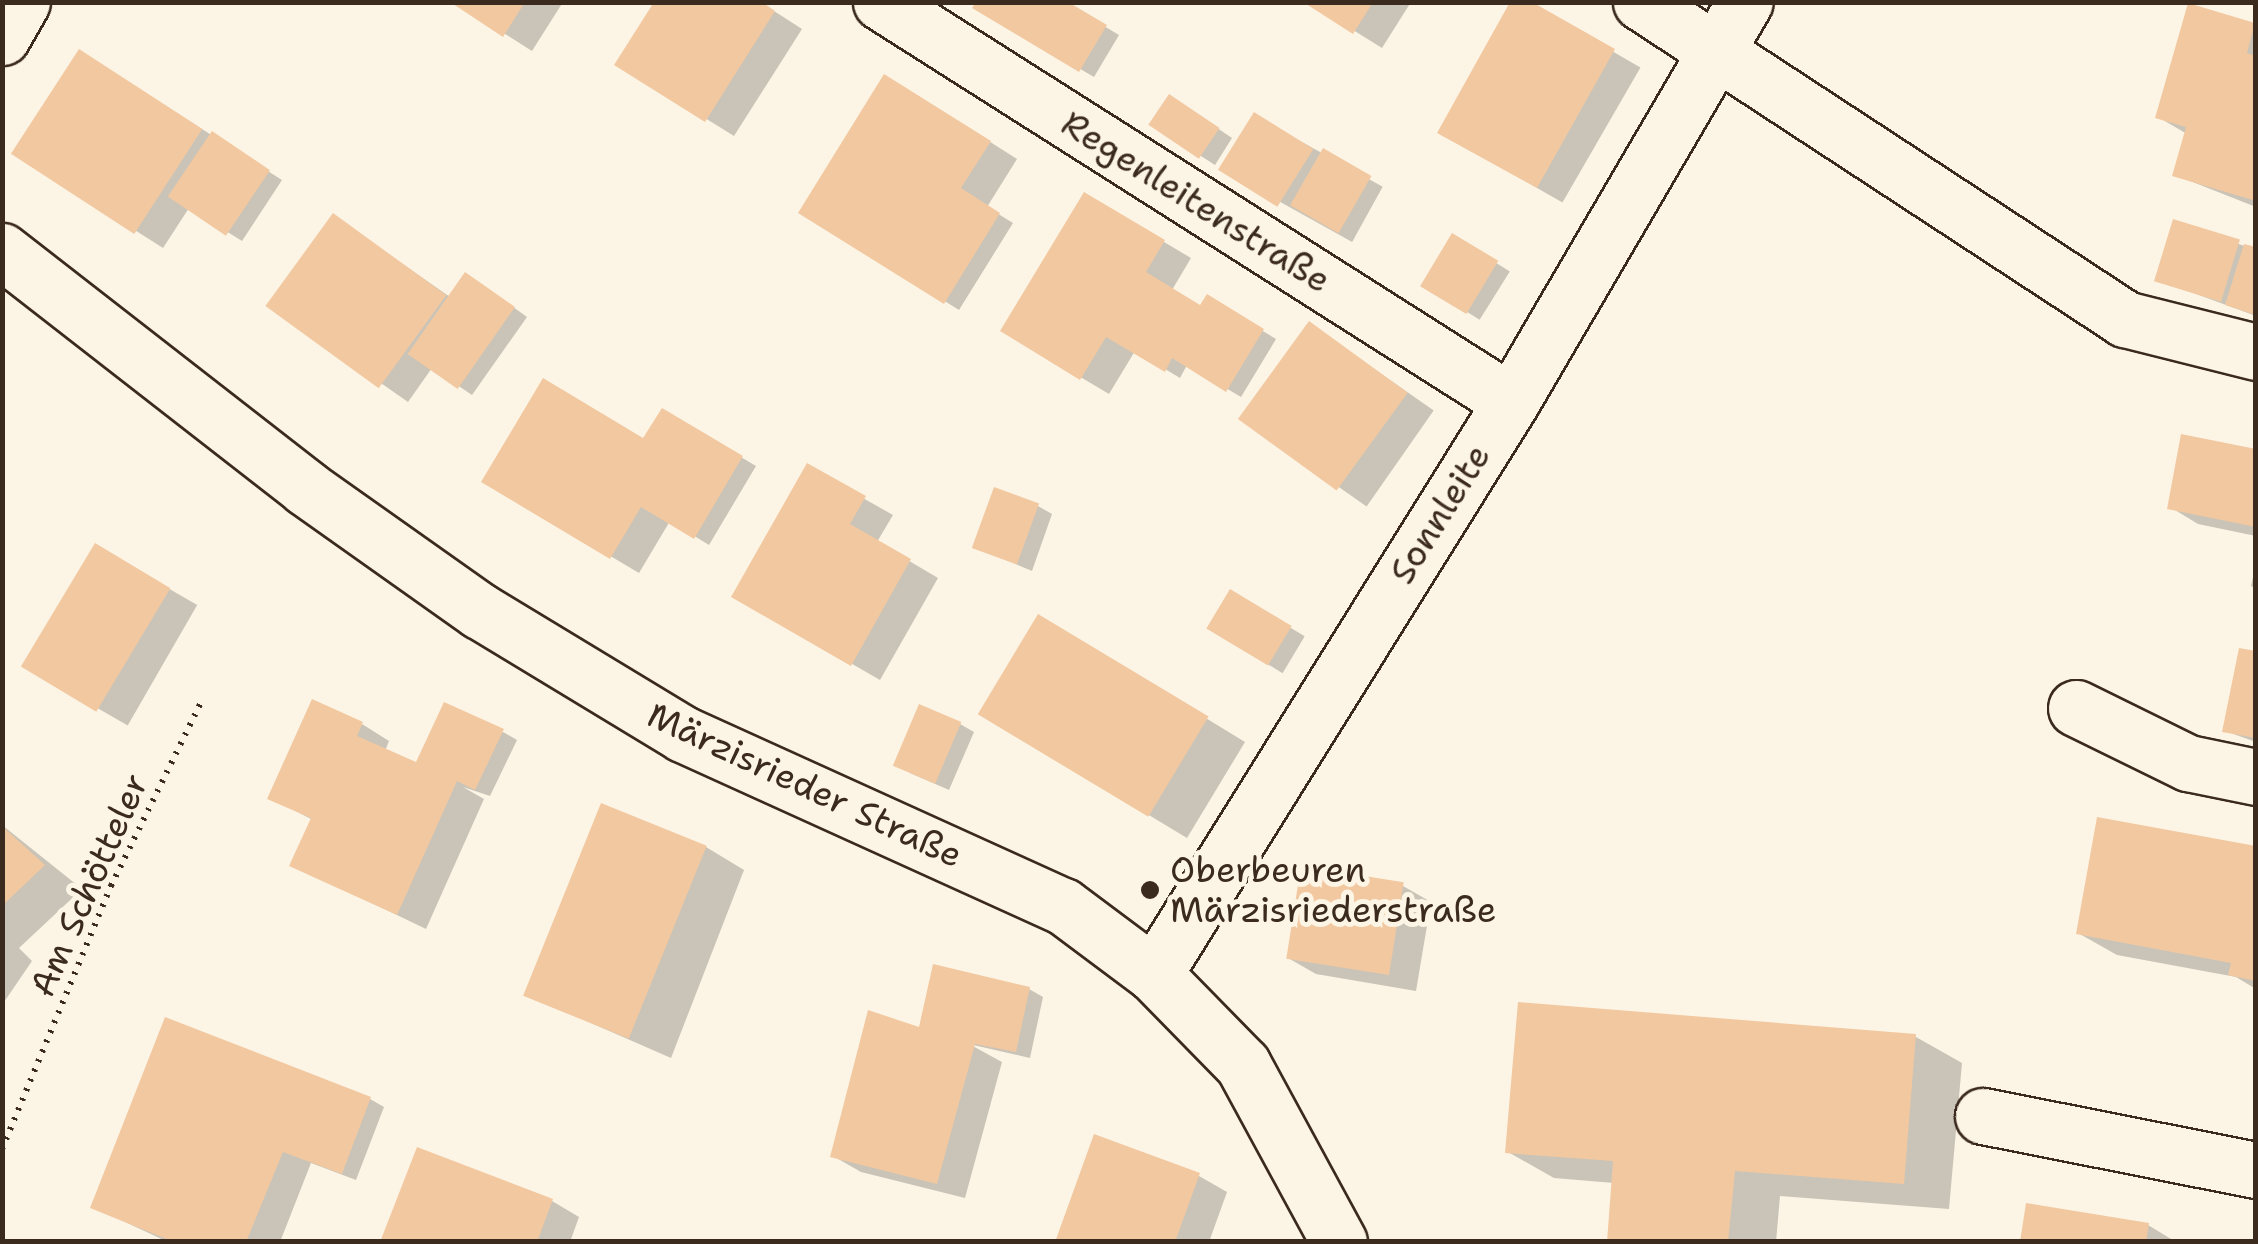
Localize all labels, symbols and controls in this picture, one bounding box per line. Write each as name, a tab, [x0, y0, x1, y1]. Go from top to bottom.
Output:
street label: Regenleitenstraße	[1054, 102, 1338, 302]
street label: Sonnleite	[1381, 437, 1499, 591]
street label: Märzisrieder Straße	[641, 694, 969, 876]
street label: Am Schötteler	[21, 767, 157, 1003]
place label: Oberbeuren Märzisriederstraße	[1170, 849, 1496, 931]
marker: Oberbeuren Märzisriederstraße	[1139, 879, 1161, 901]

